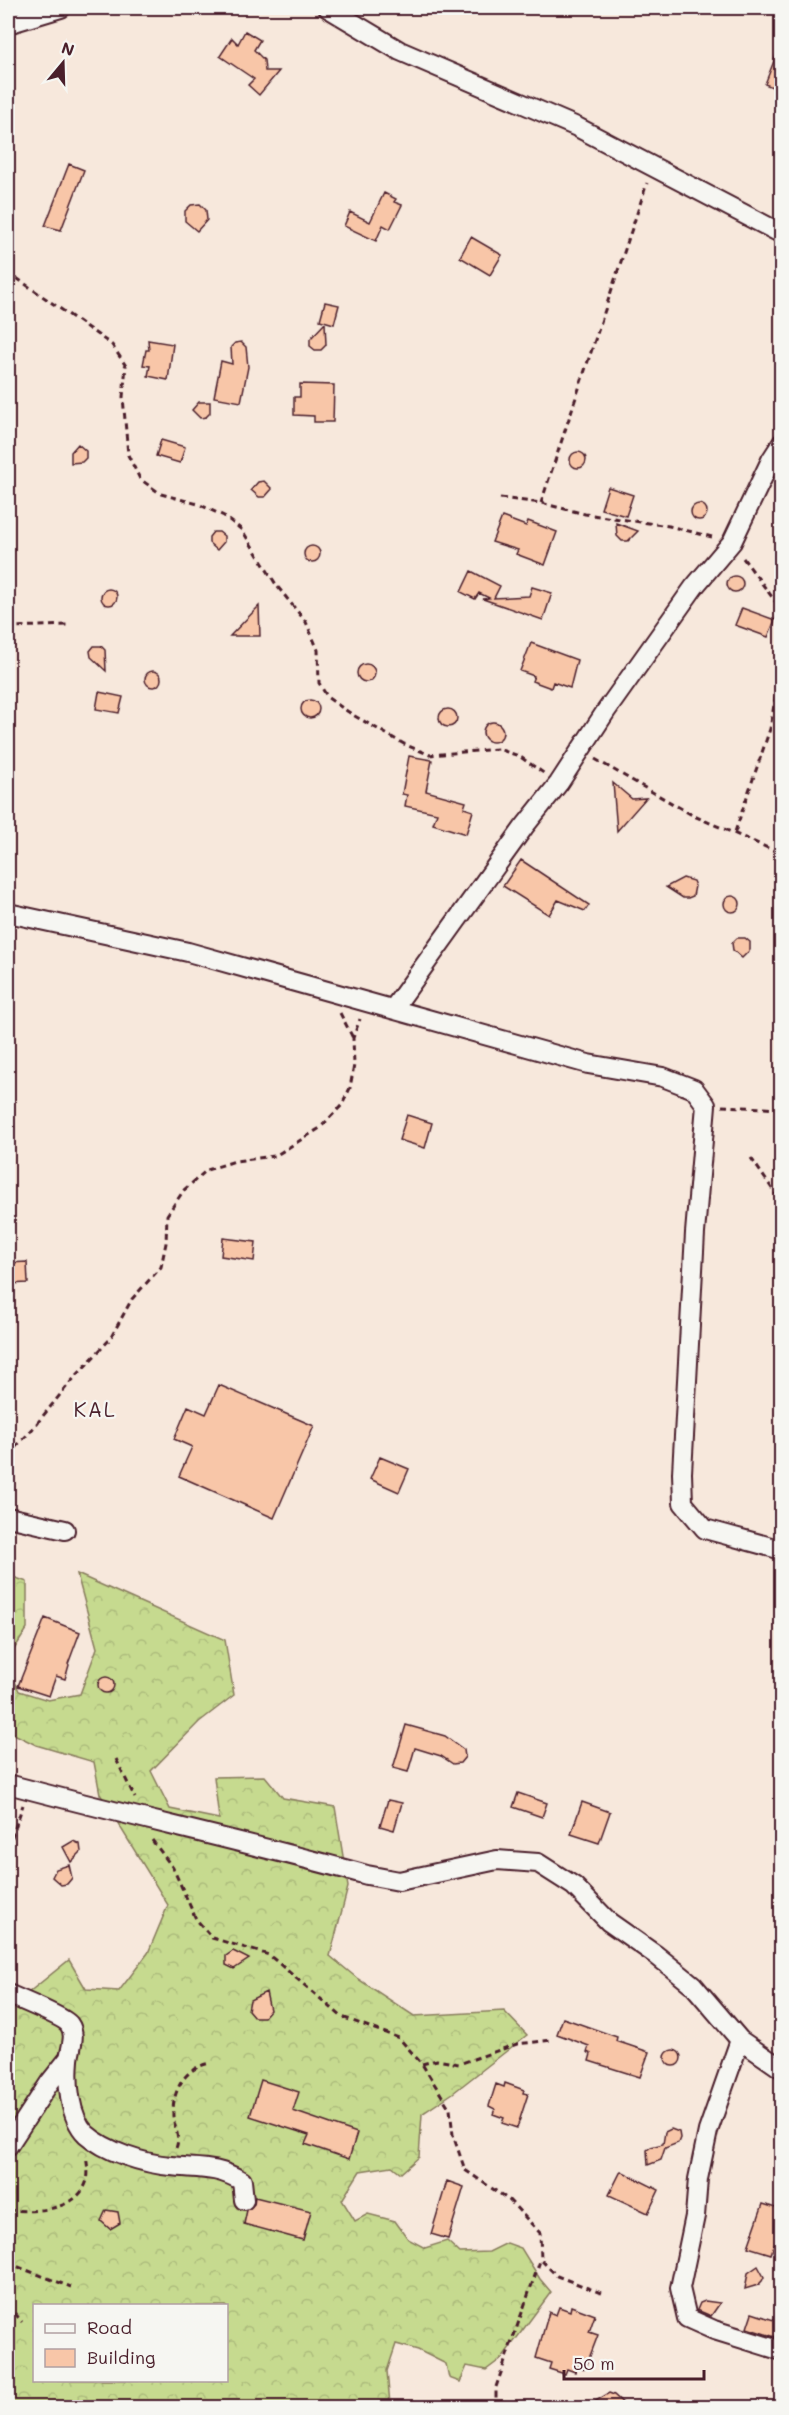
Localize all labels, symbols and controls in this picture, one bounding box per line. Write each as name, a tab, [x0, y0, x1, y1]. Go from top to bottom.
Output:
north arrow	[33, 33, 93, 93]
text: N	[59, 36, 77, 60]
district label: KAL	[74, 1395, 116, 1422]
legend	[33, 2304, 228, 2382]
text: Road	[87, 2315, 132, 2339]
scale bar	[564, 2343, 704, 2381]
text: Building	[87, 2345, 155, 2369]
text: 50 m	[573, 2351, 615, 2375]

